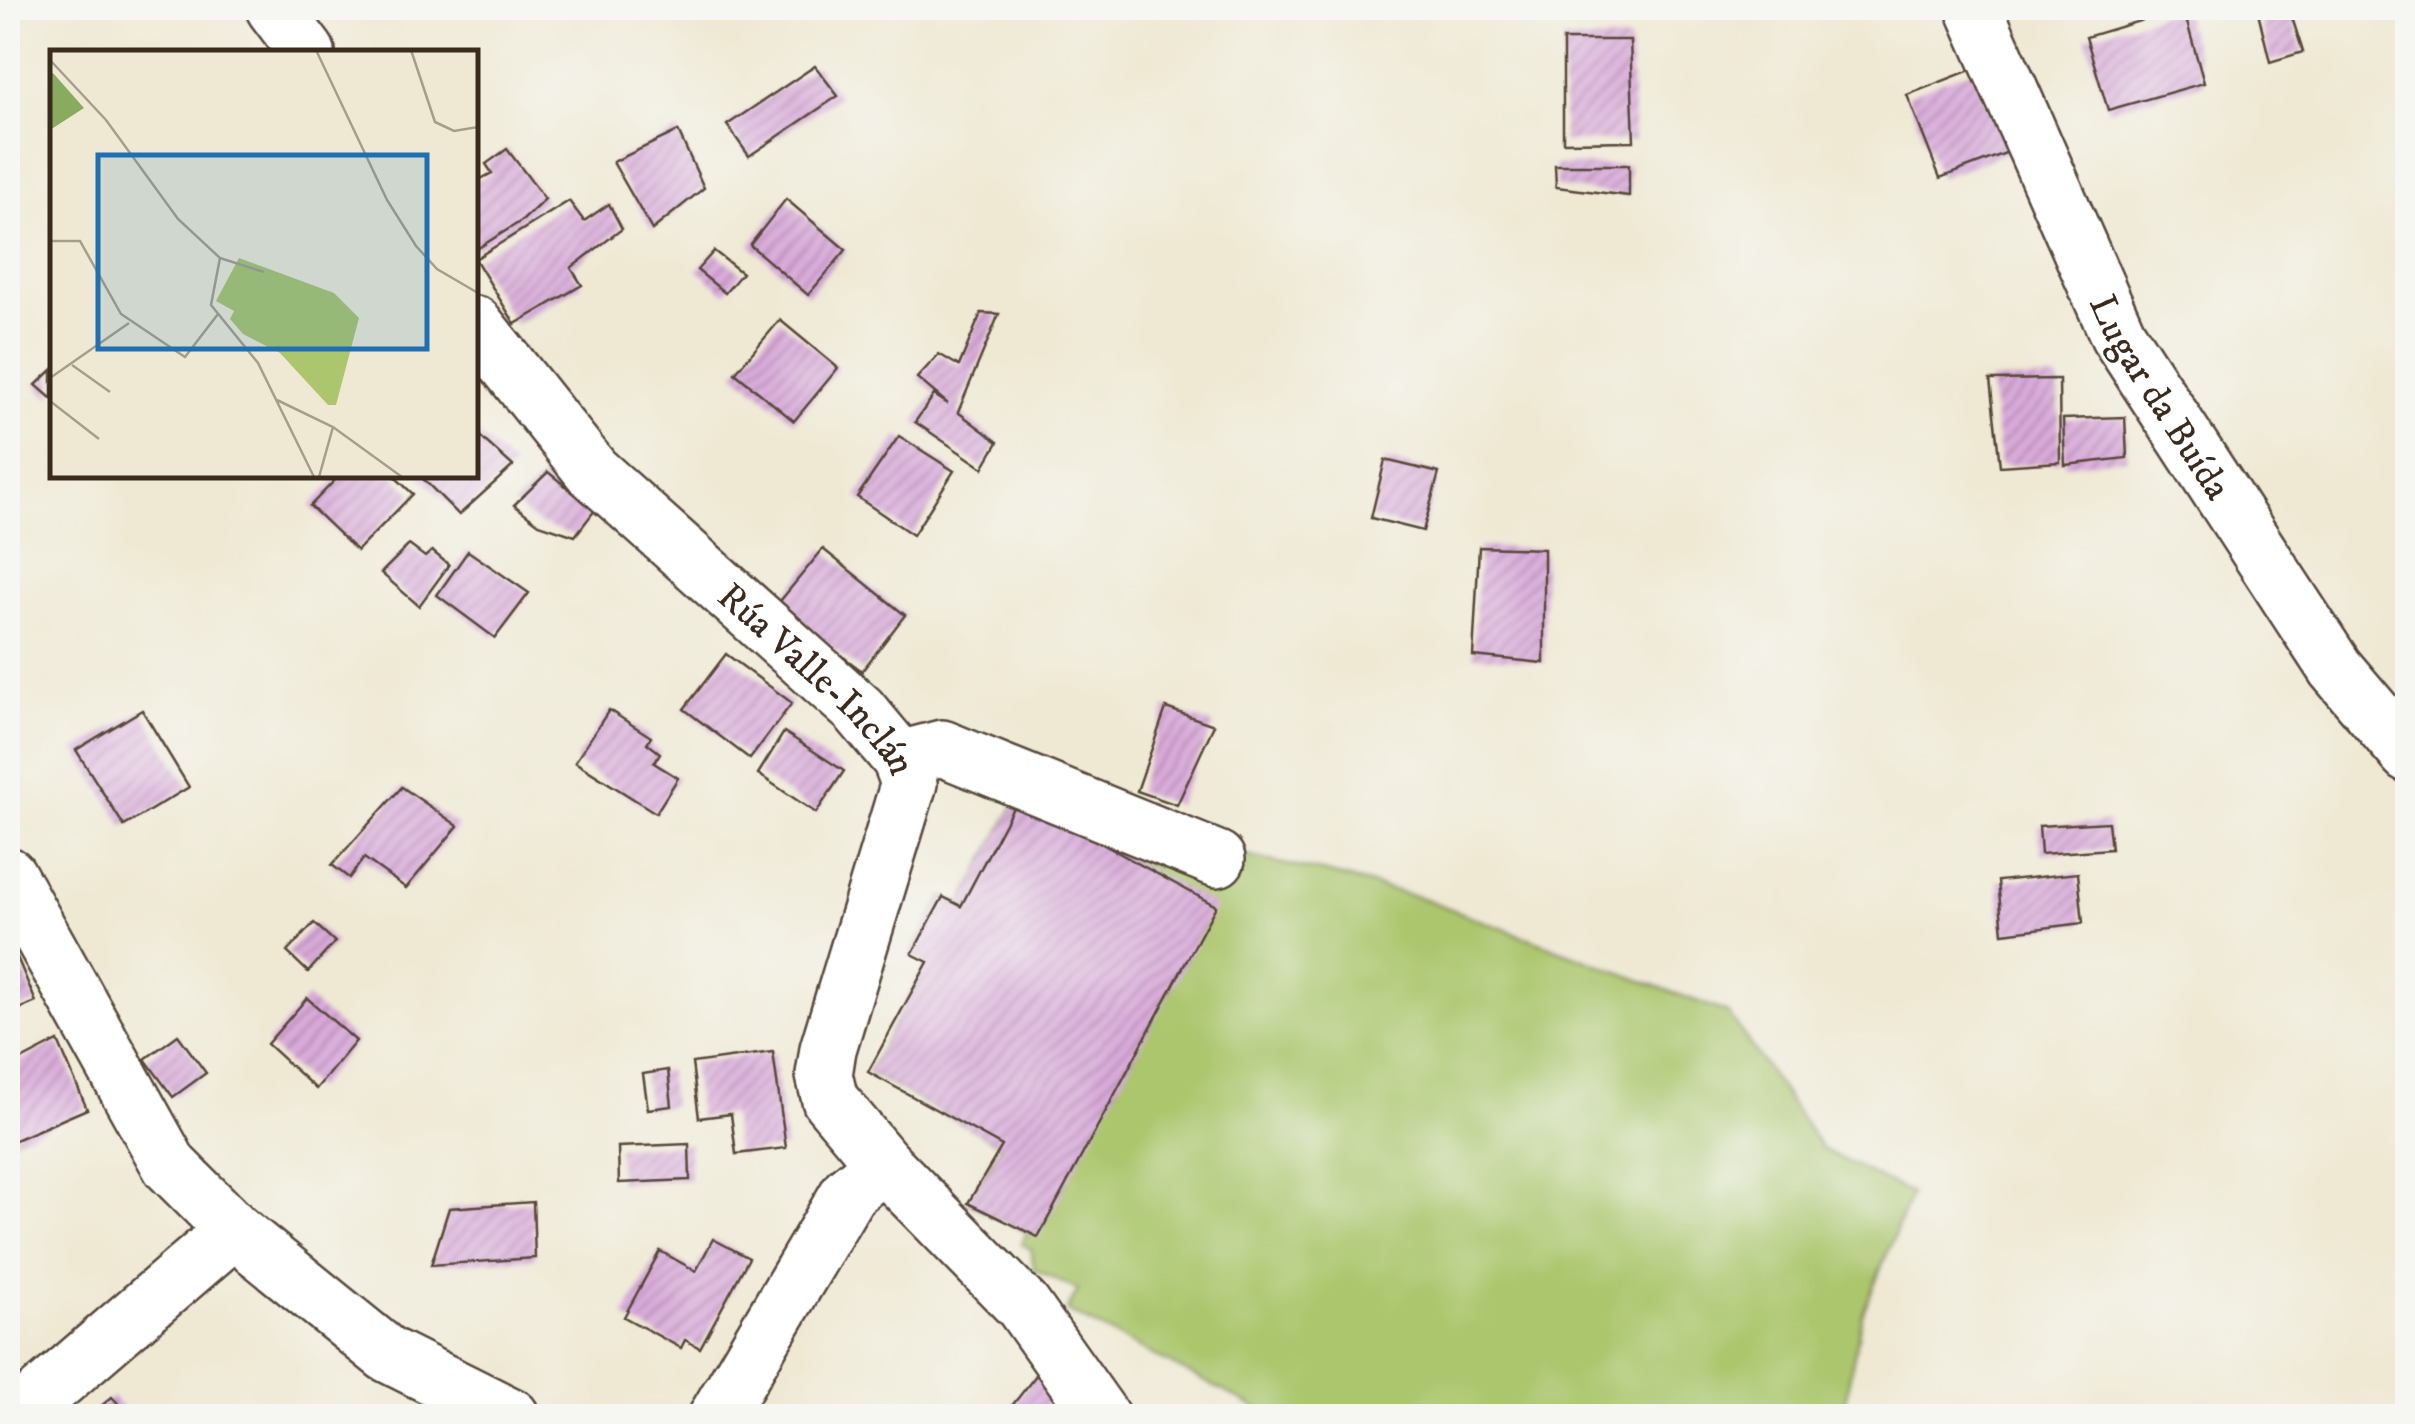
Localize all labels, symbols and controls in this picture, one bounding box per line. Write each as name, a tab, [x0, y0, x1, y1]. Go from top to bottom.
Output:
inset map	[50, 50, 478, 478]
street label: Lugar da Buída	[2077, 288, 2241, 510]
street label: Rúa Valle-Inclán	[707, 573, 926, 782]

